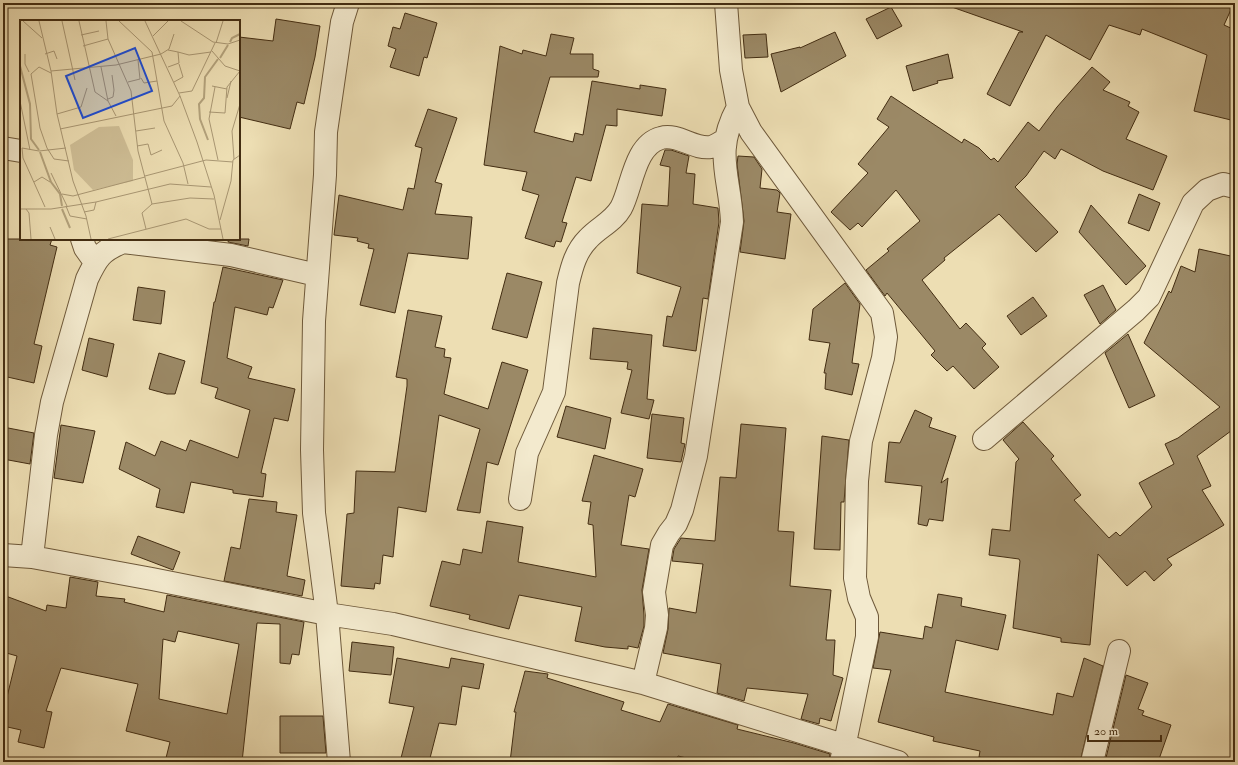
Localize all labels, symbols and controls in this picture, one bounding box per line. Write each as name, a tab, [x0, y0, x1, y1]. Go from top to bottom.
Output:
inset map	[20, 20, 240, 240]
scale bar	[1088, 717, 1161, 743]
text: 20 m	[1094, 724, 1119, 739]

